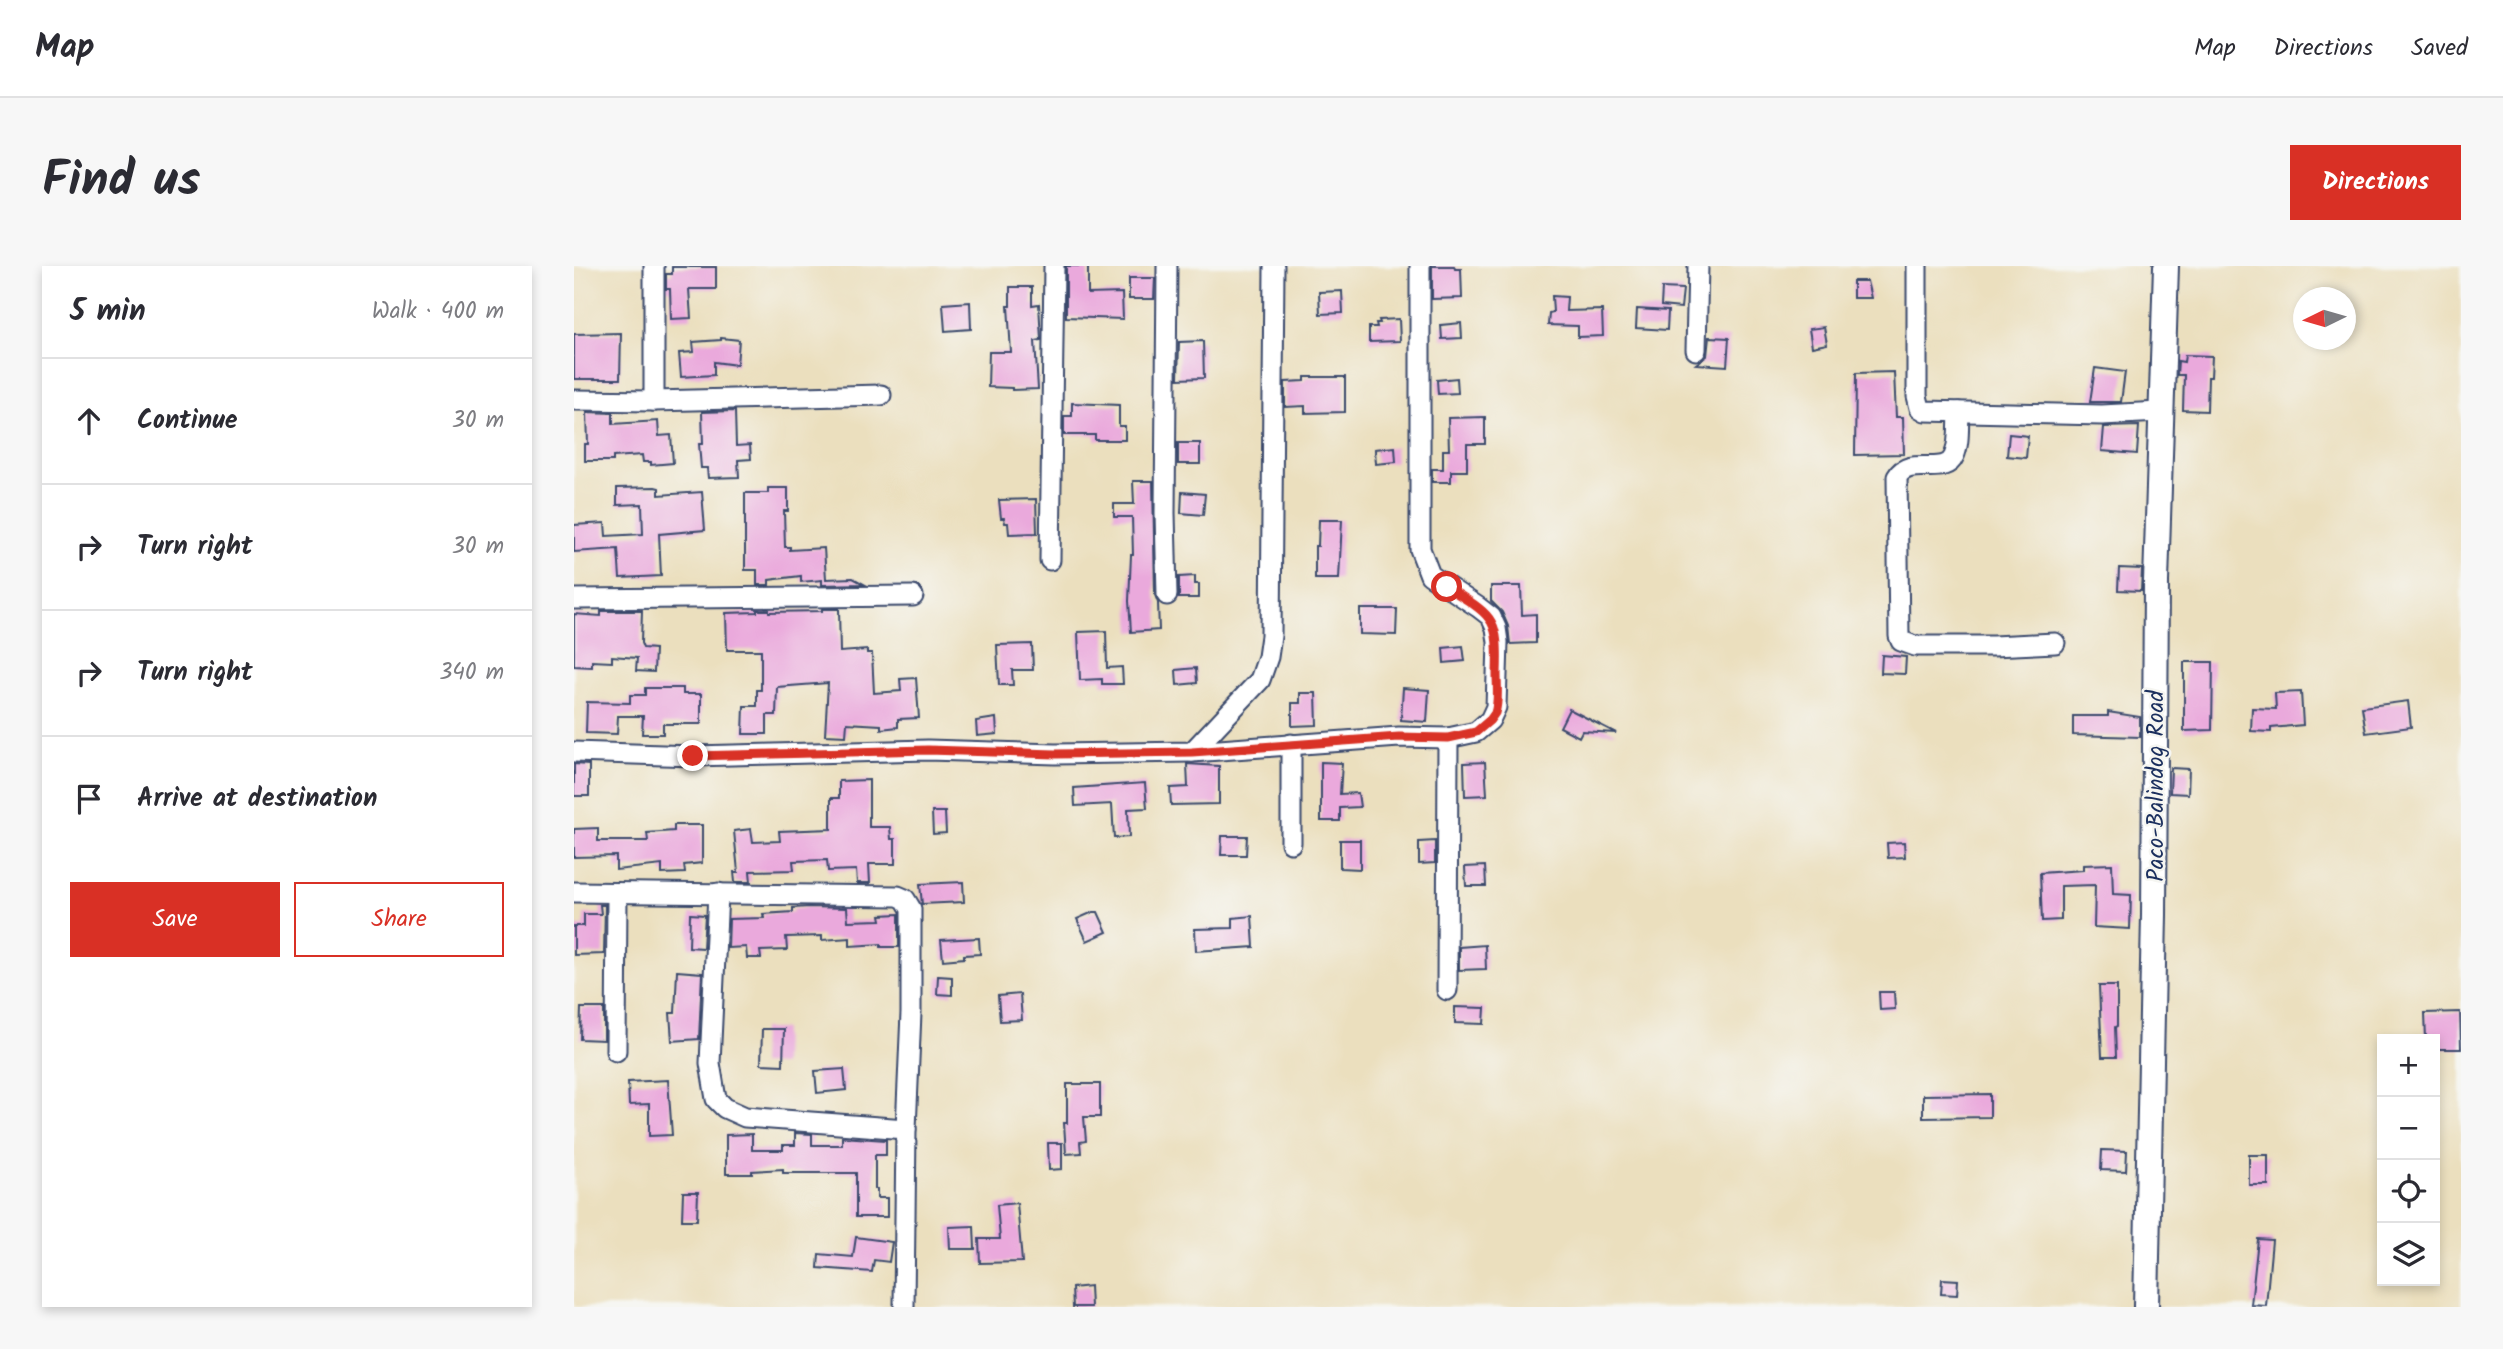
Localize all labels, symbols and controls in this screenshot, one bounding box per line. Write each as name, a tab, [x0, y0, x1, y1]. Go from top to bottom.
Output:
text: Map	[35, 22, 95, 75]
text: Map	[2194, 29, 2236, 68]
text: Directions	[2274, 29, 2373, 68]
text: Saved	[2411, 29, 2468, 68]
text: Find us	[42, 143, 200, 221]
button: Directions	[2290, 145, 2461, 220]
north arrow	[2293, 287, 2356, 350]
text: 5 min	[70, 288, 146, 336]
text: Walk · 400 m	[372, 294, 504, 330]
text: Continue	[137, 400, 238, 442]
icon: ahead	[70, 402, 108, 440]
text: 30 m	[452, 403, 504, 439]
text: Turn right	[137, 526, 253, 568]
icon: right	[70, 528, 108, 566]
text: 30 m	[452, 529, 504, 565]
route start	[1431, 571, 1462, 602]
text: Turn right	[137, 652, 253, 694]
icon: right	[70, 654, 108, 692]
text: 340 m	[439, 655, 504, 691]
street label: Paco-Balindog Road	[2139, 690, 2175, 882]
route end	[677, 740, 708, 771]
text: Arrive at destination	[137, 778, 377, 820]
icon: arrive	[70, 780, 108, 818]
button: Save	[70, 882, 280, 957]
button: Share	[294, 882, 504, 957]
map controls	[2377, 1034, 2440, 1286]
button: +	[2377, 1034, 2440, 1097]
button: −	[2377, 1097, 2440, 1160]
button: locate	[2377, 1160, 2440, 1223]
button: layers	[2377, 1223, 2440, 1286]

